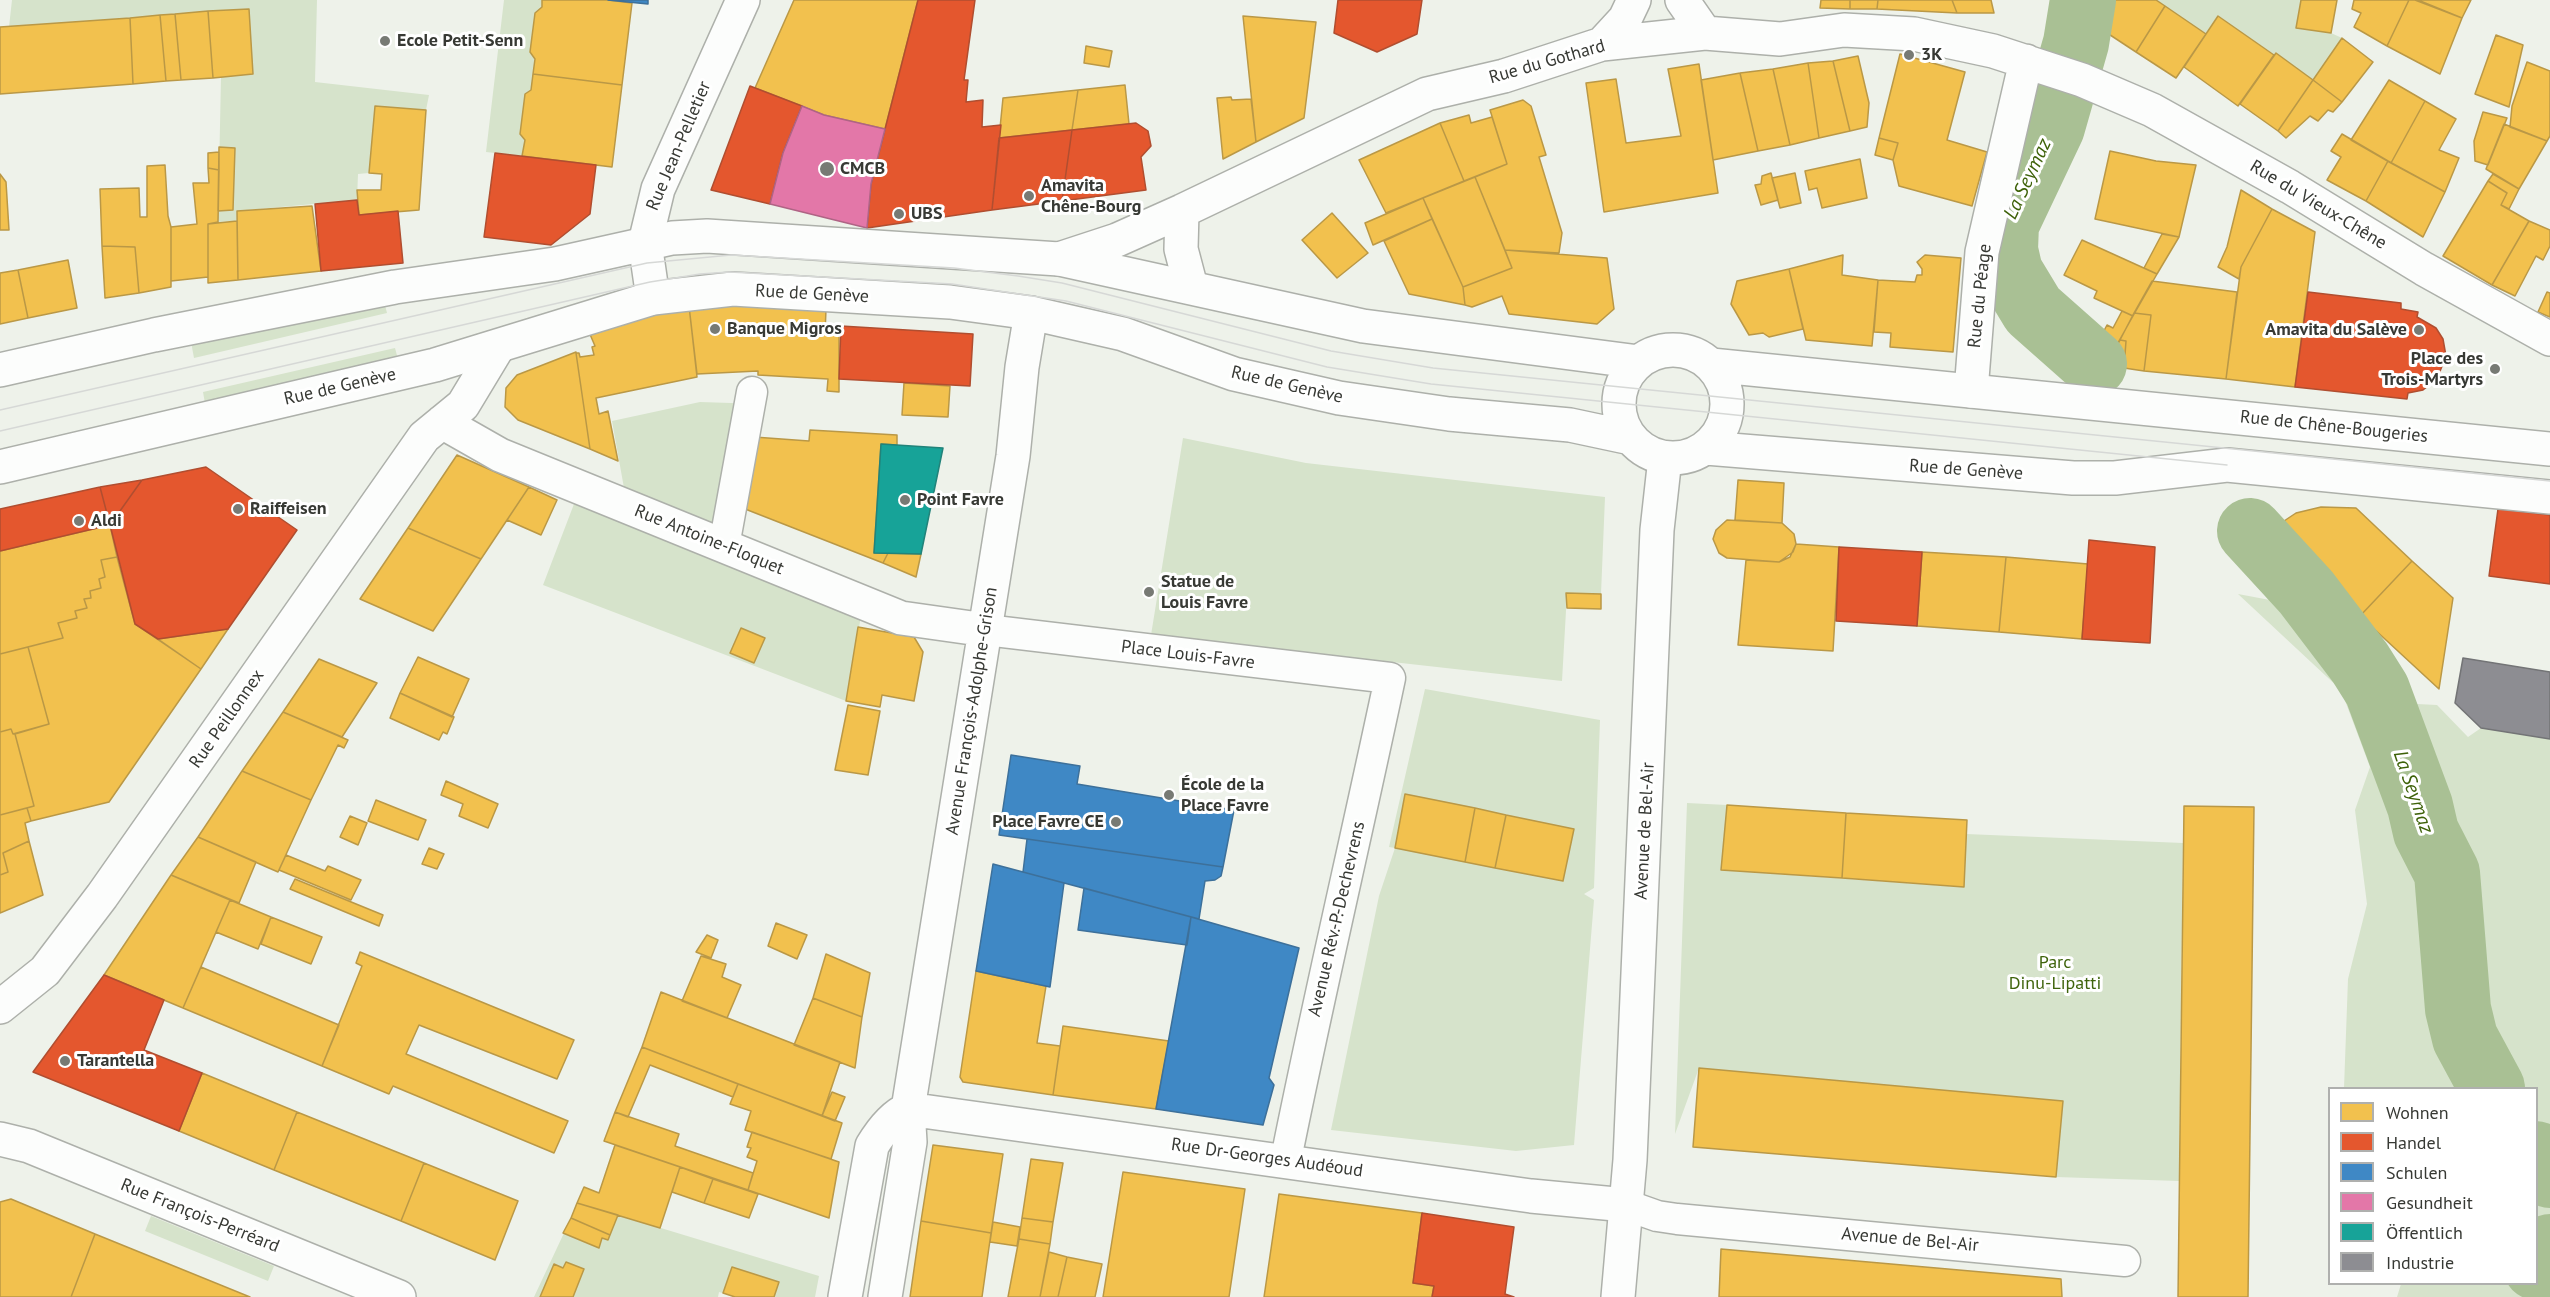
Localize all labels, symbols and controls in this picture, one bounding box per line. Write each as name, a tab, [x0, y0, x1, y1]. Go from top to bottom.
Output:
place label: Ecole Petit-Senn	[397, 30, 523, 52]
marker: Ecole Petit-Senn	[378, 34, 392, 48]
street label: Rue du Gothard	[1486, 35, 1608, 89]
place label: 3K	[1921, 44, 1942, 66]
marker: 3K	[1902, 48, 1916, 62]
street label: Rue Jean-Pelletier	[642, 78, 716, 214]
water label: La Seymaz	[1999, 135, 2057, 223]
street label: Rue du Vieux-Chêne	[2246, 156, 2390, 254]
place label: CMCB	[840, 158, 885, 180]
marker: CMCB	[818, 160, 836, 178]
place label: Amavita Chêne-Bourg	[1041, 175, 1141, 218]
marker: Amavita Chêne-Bourg	[1022, 189, 1036, 203]
place label: UBS	[911, 203, 942, 225]
marker: UBS	[892, 207, 906, 221]
street label: Rue du Péage	[1964, 243, 1996, 349]
street label: Rue de Genève	[754, 280, 870, 308]
place label: Banque Migros	[727, 318, 842, 340]
place label: Amavita du Salève	[2265, 319, 2407, 341]
marker: Banque Migros	[708, 322, 722, 336]
marker: Amavita du Salève	[2412, 323, 2426, 337]
place label: Place des Trois-Martyrs	[2381, 348, 2483, 391]
street label: Rue de Genève	[1229, 362, 1345, 408]
marker: Place des Trois-Martyrs	[2488, 362, 2502, 376]
street label: Rue de Genève	[282, 364, 398, 410]
street label: Rue de Chêne-Bougeries	[2239, 406, 2429, 448]
street label: Rue de Genève	[1908, 455, 2024, 485]
place label: Point Favre	[917, 489, 1004, 511]
marker: Point Favre	[898, 493, 912, 507]
place label: Raiffeisen	[250, 498, 327, 520]
street label: Rue Antoine-Floquet	[631, 500, 787, 580]
marker: Raiffeisen	[231, 502, 245, 516]
place label: Aldi	[91, 510, 122, 532]
marker: Aldi	[72, 514, 86, 528]
place label: Statue de Louis Favre	[1161, 571, 1248, 614]
street label: Avenue François-Adolphe-Grison	[942, 585, 1002, 837]
marker: Statue de Louis Favre	[1142, 585, 1156, 599]
street label: Place Louis-Favre	[1120, 636, 1256, 674]
street label: Rue Peillonnex	[185, 666, 269, 772]
water label: La Seymaz	[2388, 747, 2438, 837]
street label: Avenue de Bel-Air	[1631, 762, 1659, 900]
place label: École de la Place Favre	[1181, 774, 1269, 816]
marker: École de la Place Favre	[1162, 788, 1176, 802]
place label: Place Favre CE	[992, 811, 1104, 833]
marker: Place Favre CE	[1109, 815, 1123, 829]
street label: Avenue Rév.-P.-Dechevrens	[1304, 819, 1370, 1019]
park label: Parc Dinu-Lipatti	[2009, 952, 2101, 994]
place label: Tarantella	[77, 1050, 154, 1072]
marker: Tarantella	[58, 1054, 72, 1068]
legend	[2328, 1087, 2538, 1285]
text: Wohnen	[2386, 1101, 2448, 1124]
text: Handel	[2386, 1131, 2441, 1154]
street label: Rue Dr-Georges Audéoud	[1170, 1134, 1364, 1182]
text: Schulen	[2386, 1161, 2447, 1184]
street label: Rue François-Perréard	[117, 1174, 283, 1258]
text: Gesundheit	[2386, 1191, 2473, 1214]
text: Öffentlich	[2386, 1221, 2463, 1244]
street label: Avenue de Bel-Air	[1841, 1223, 1979, 1257]
text: Industrie	[2386, 1251, 2454, 1274]

